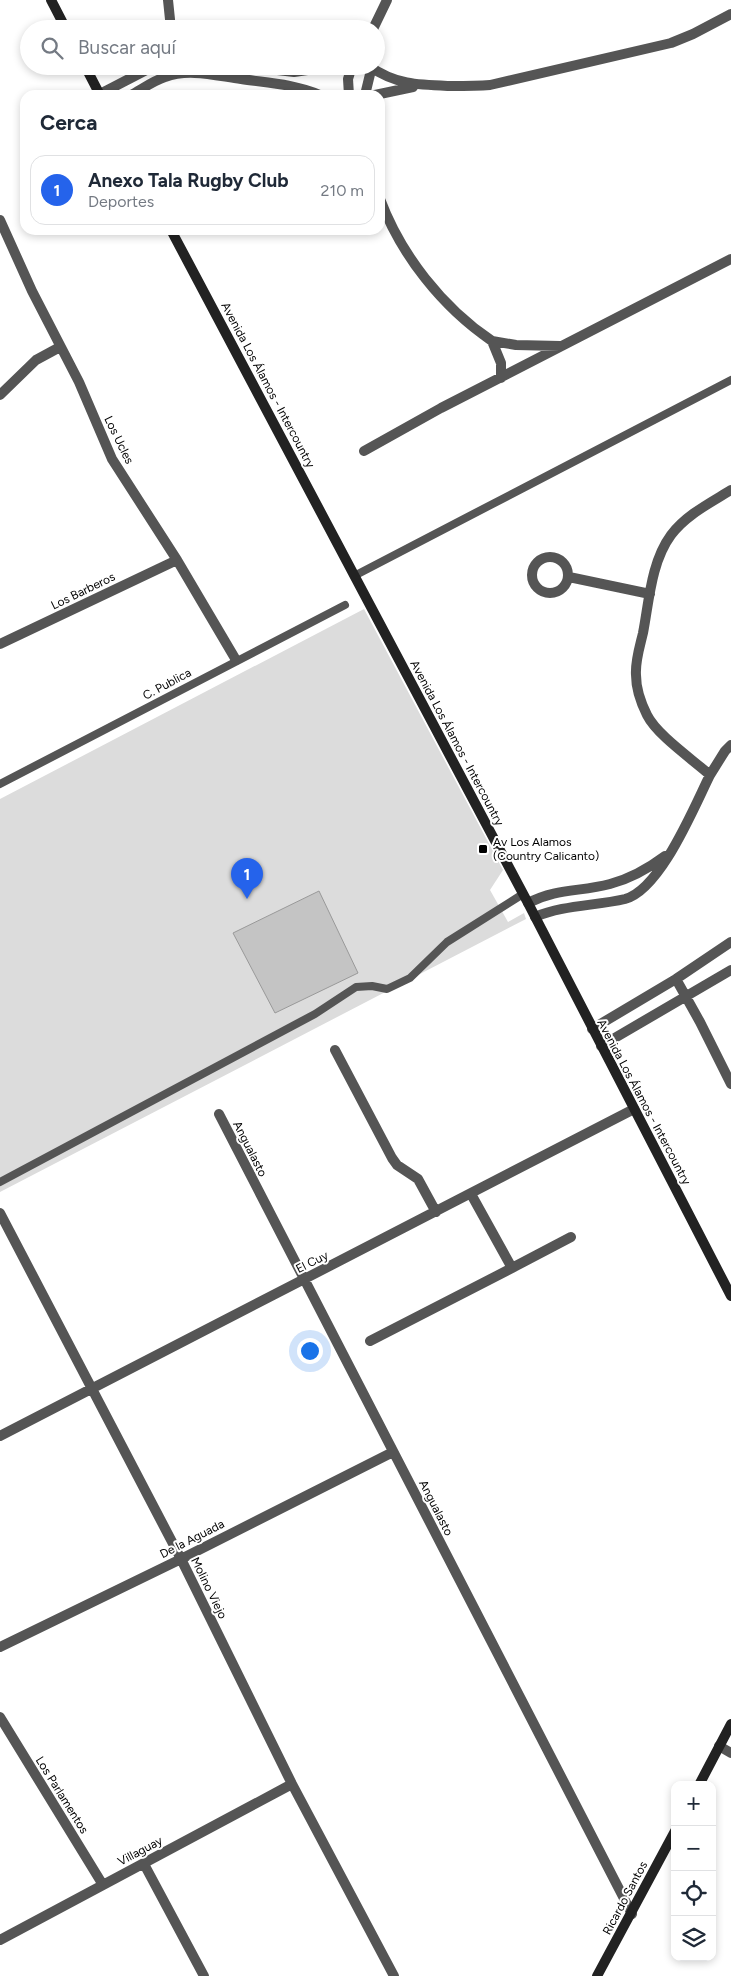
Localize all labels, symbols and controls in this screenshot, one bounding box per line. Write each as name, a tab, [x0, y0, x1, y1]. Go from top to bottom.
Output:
search box	[20, 20, 385, 75]
icon: search	[38, 34, 66, 62]
text: Buscar aquí	[78, 36, 176, 59]
text: Cerca	[40, 110, 97, 135]
text: Anexo Tala Rugby Club	[88, 169, 289, 192]
text: 1	[54, 181, 60, 200]
text: 210 m	[321, 181, 364, 200]
text: Deportes	[88, 192, 154, 211]
street label: Avenida Los Álamos - Intercountry	[218, 300, 318, 471]
street label: Los Ucles	[101, 414, 137, 467]
street label: Los Barberos	[49, 569, 118, 613]
street label: Avenida Los Álamos - Intercountry	[407, 658, 507, 829]
street label: C. Publica	[140, 665, 194, 703]
place label: Av Los Alamos (Country Calicanto)	[493, 835, 599, 863]
marker: Av Los Alamos (Country Calicanto)	[477, 843, 489, 855]
pin: 1	[231, 858, 263, 899]
street label: Avenida Los Álamos - Intercountry	[594, 1017, 694, 1188]
street label: Angualasto	[230, 1119, 270, 1179]
street label: El Cuy	[294, 1248, 331, 1276]
your location	[297, 1338, 323, 1364]
street label: Angualasto	[416, 1478, 456, 1538]
street label: De la Aguada	[157, 1517, 227, 1561]
street label: Molino Viejo	[188, 1555, 230, 1621]
street label: Los Parlamentos	[33, 1754, 91, 1836]
map controls	[671, 1781, 716, 1961]
button: +	[671, 1781, 716, 1826]
button: −	[671, 1826, 716, 1871]
street label: Villaguay	[115, 1833, 165, 1869]
street label: Ricardo Santos	[600, 1859, 650, 1937]
button: locate	[671, 1871, 716, 1916]
button: layers	[671, 1916, 716, 1961]

